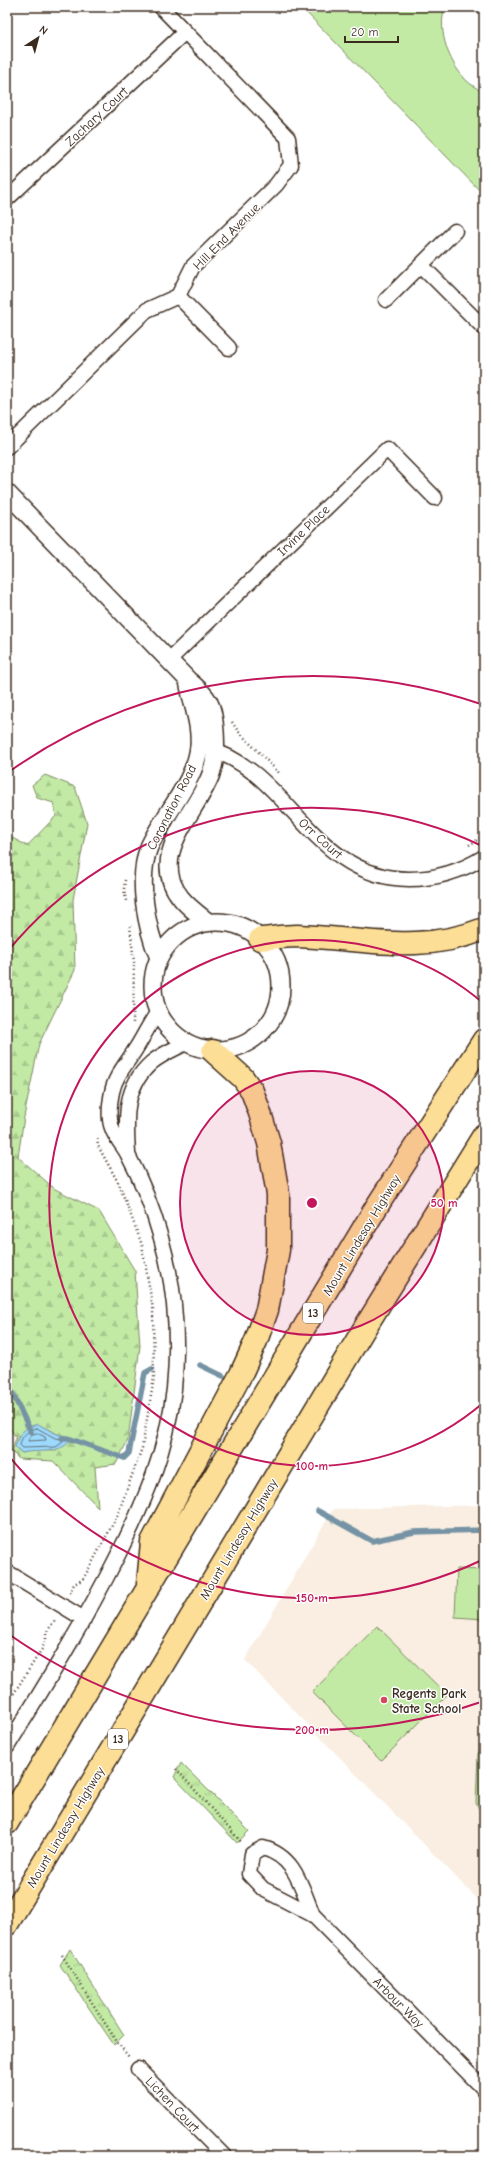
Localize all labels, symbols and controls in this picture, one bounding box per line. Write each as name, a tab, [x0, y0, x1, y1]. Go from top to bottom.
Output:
north arrow	[18, 18, 58, 58]
scale bar	[345, 18, 398, 44]
text: N	[37, 23, 50, 38]
text: 20 m	[351, 25, 379, 39]
street label: Zachary Court	[62, 83, 132, 149]
street label: Hill End Avenue	[190, 200, 263, 273]
street label: Irvine Place	[274, 502, 333, 559]
street label: Coronation Road	[143, 762, 199, 852]
street label: Orr Court	[296, 815, 346, 863]
street label: Mount Lindesay Highway	[319, 1172, 404, 1298]
centre of rings	[305, 1196, 319, 1210]
text: 50 m	[430, 1196, 458, 1210]
road number: 13	[303, 1303, 323, 1323]
text: 100 m	[296, 1459, 328, 1473]
street label: Mount Lindesay Highway	[196, 1476, 281, 1602]
text: 150 m	[296, 1591, 328, 1605]
place label: Regents Park State School	[392, 1686, 467, 1716]
marker: Regents Park State School	[379, 1695, 389, 1705]
text: 200 m	[295, 1723, 329, 1737]
road number: 13	[108, 1729, 128, 1749]
street label: Mount Lindesay Highway	[23, 1764, 108, 1890]
street label: Arbour Way	[370, 1974, 427, 2031]
street label: Lichen Court	[143, 2074, 204, 2136]

